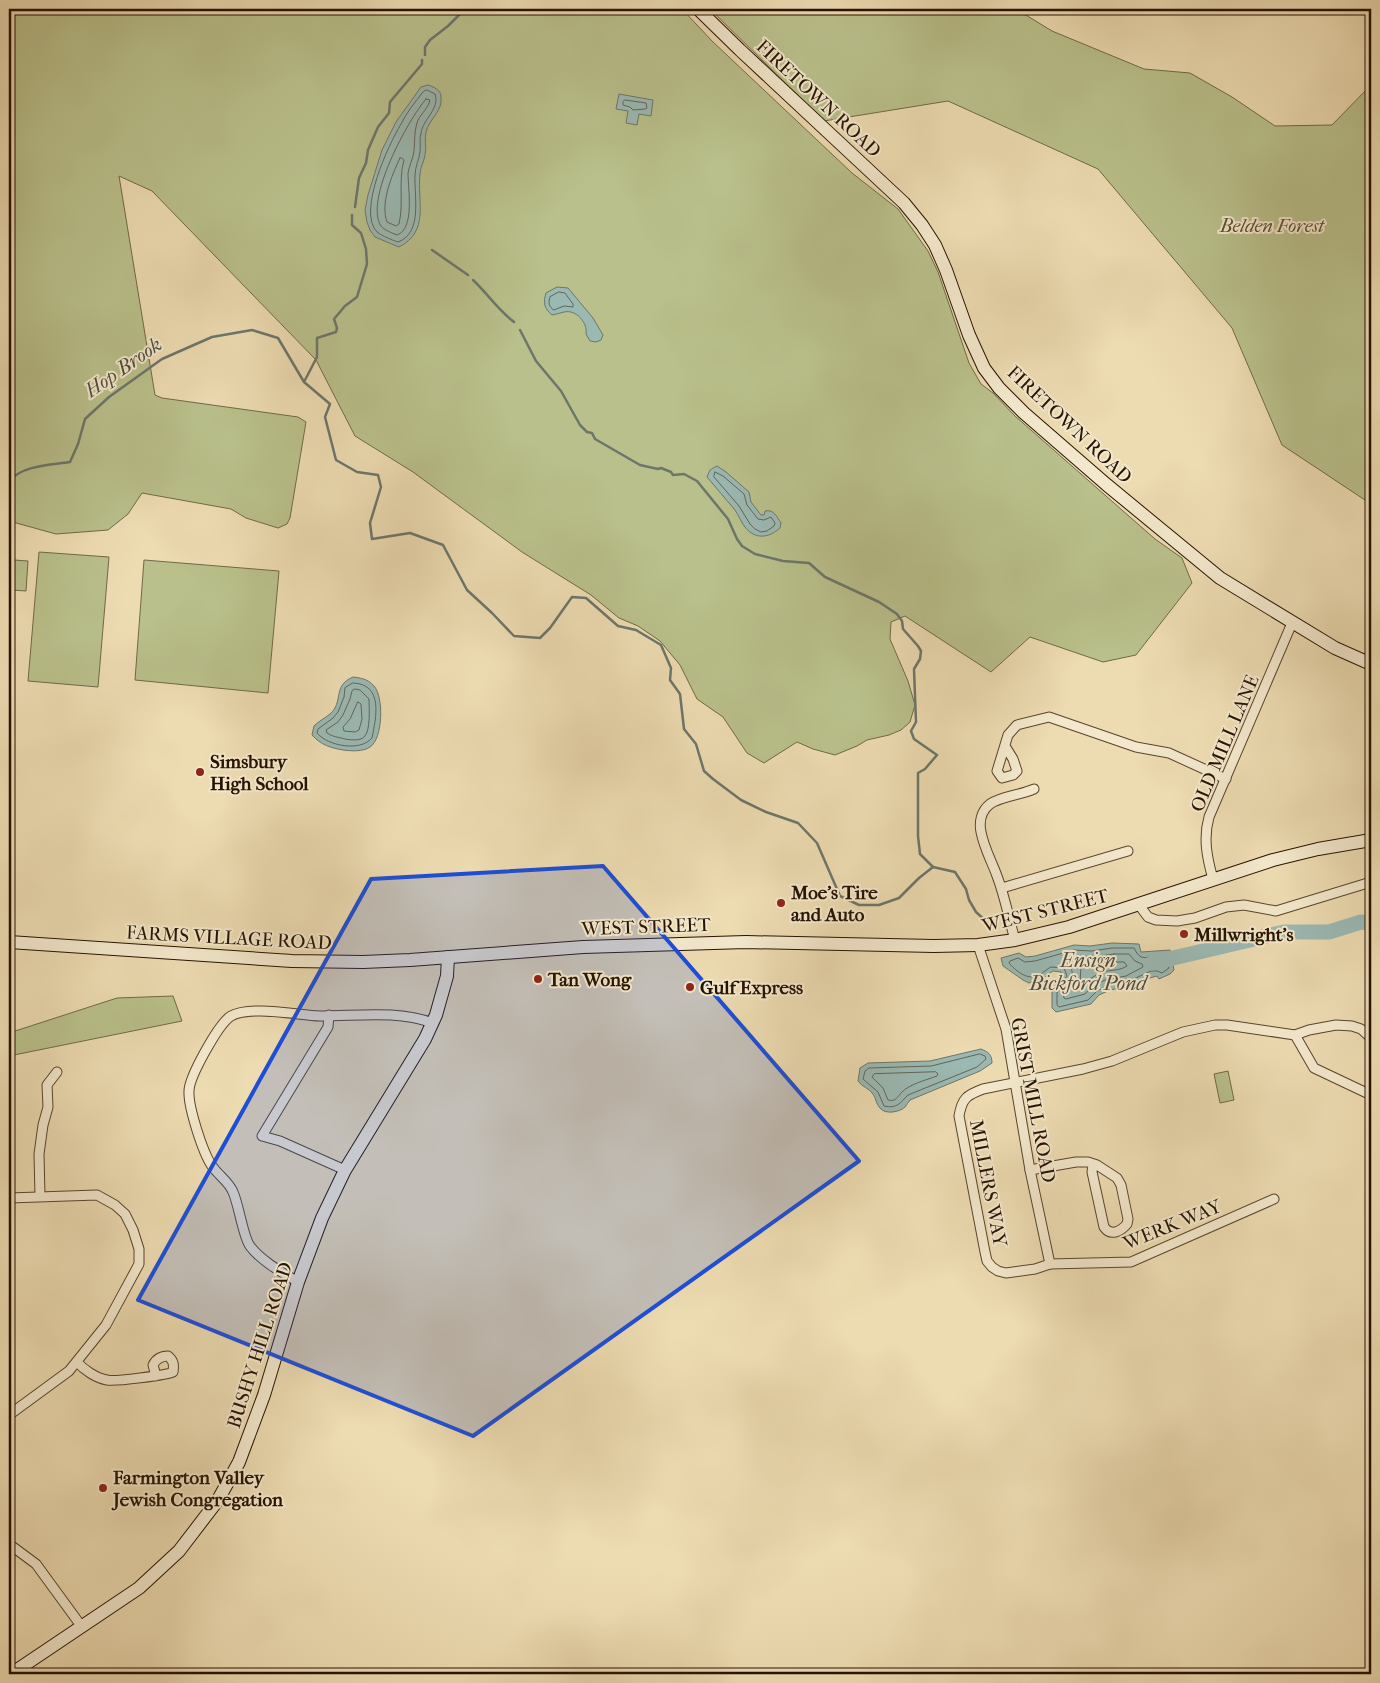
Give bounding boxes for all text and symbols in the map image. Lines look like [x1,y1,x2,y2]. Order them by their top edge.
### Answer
street label: FIRETOWN ROAD [751,35,885,162]
park label: Belden Forest [1219,215,1325,237]
water label: Hop Brook [80,333,166,403]
street label: FIRETOWN ROAD [1002,361,1136,488]
street label: OLD MILL LANE [1186,671,1264,815]
place label: Simsbury High School [210,751,309,795]
marker: Simsbury High School [194,766,206,778]
place label: Moe's Tire and Auto [790,882,878,926]
street label: WEST STREET [979,885,1111,938]
marker: Moe's Tire and Auto [775,897,787,909]
street label: WEST STREET [580,914,711,940]
street label: FARMS VILLAGE ROAD [126,922,332,954]
place label: Millwright's [1193,924,1293,946]
marker: Millwright's [1178,928,1190,940]
water label: Ensign Bickford Pond [1029,949,1149,995]
place label: Tan Wong [547,969,632,991]
marker: Tan Wong [532,973,544,985]
place label: Gulf Express [700,977,803,999]
marker: Gulf Express [684,981,696,993]
street label: GRIST MILL ROAD [1006,1016,1060,1185]
street label: MILLERS WAY [965,1118,1011,1250]
street label: WERK WAY [1119,1195,1226,1255]
street label: BUSHY HILL ROAD [223,1260,297,1431]
place label: Farmington Valley Jewish Congregation [111,1467,284,1511]
marker: Farmington Valley Jewish Congregation [97,1482,109,1494]

